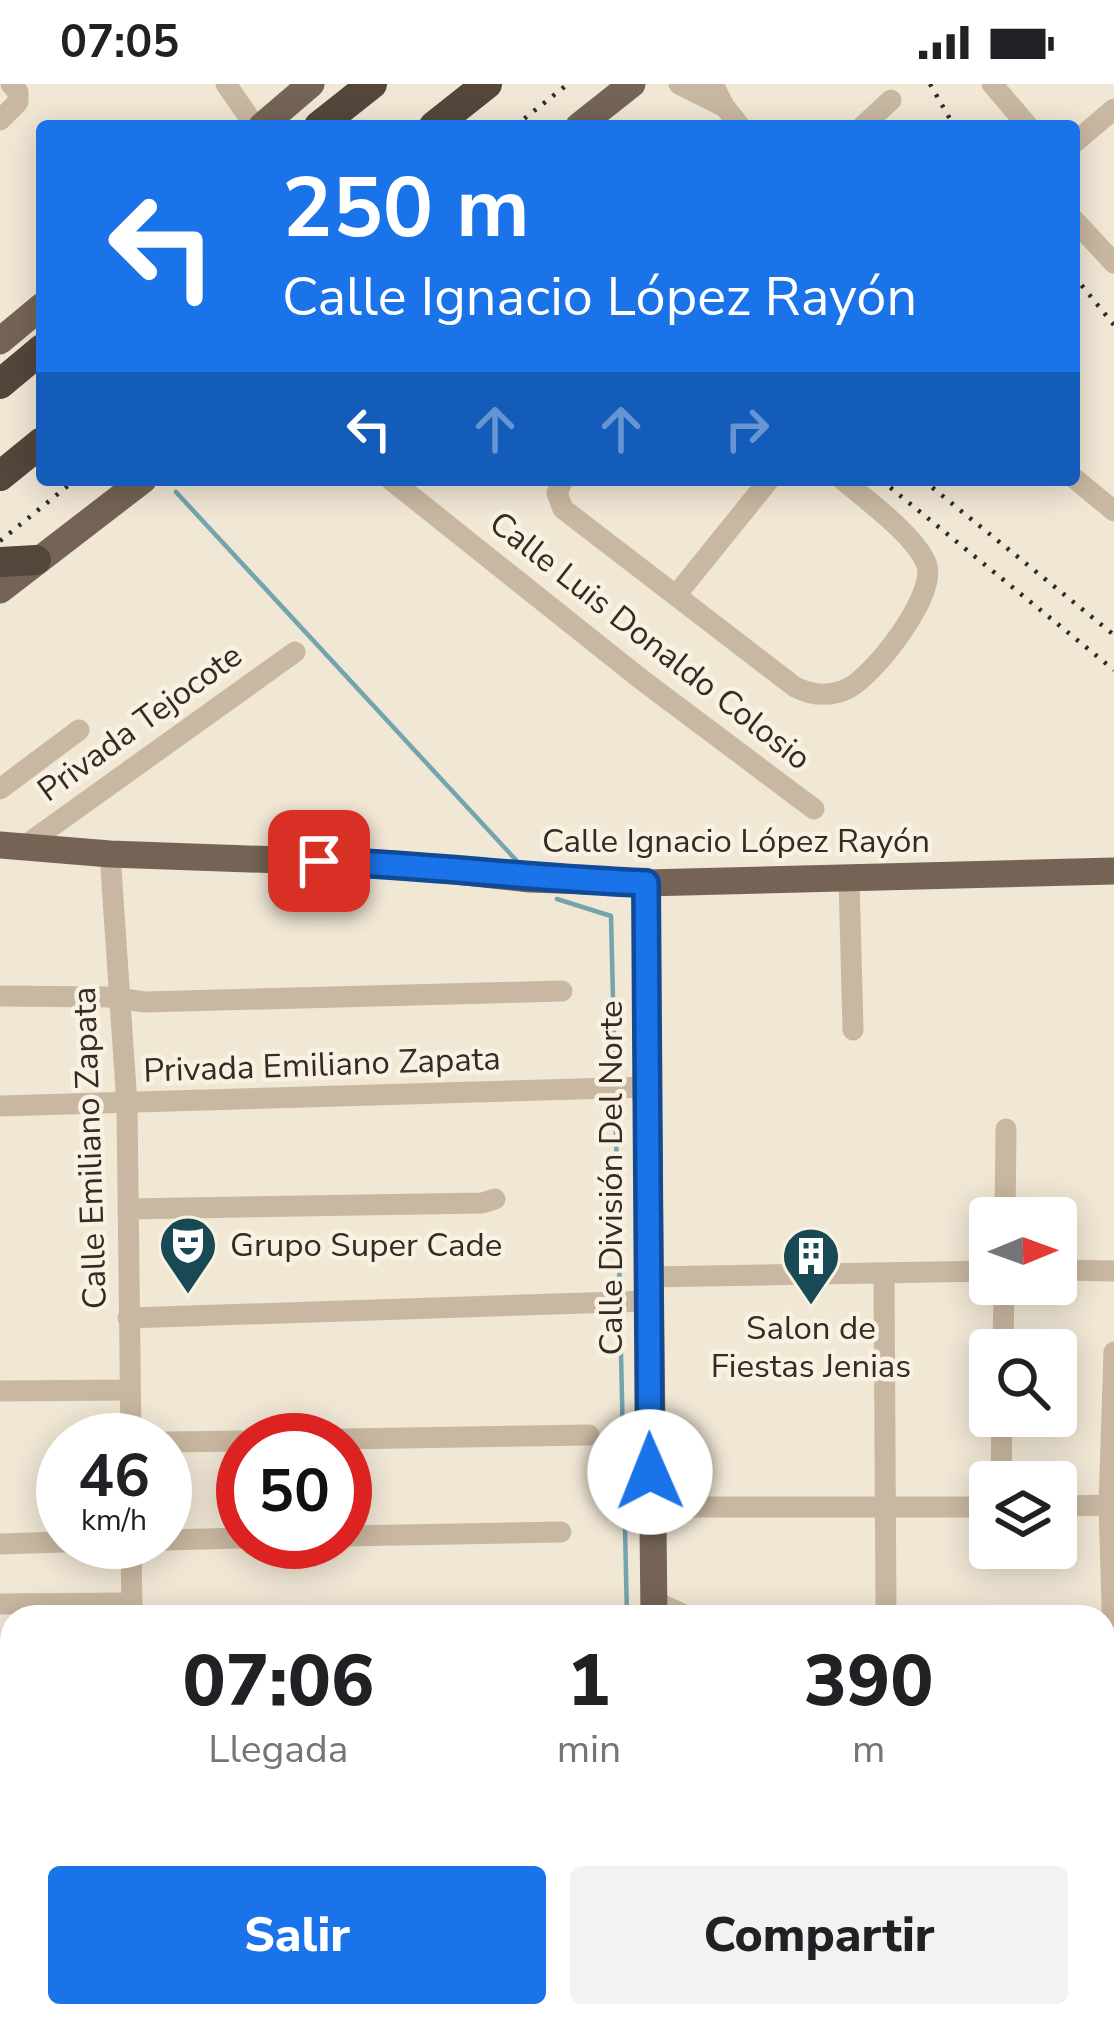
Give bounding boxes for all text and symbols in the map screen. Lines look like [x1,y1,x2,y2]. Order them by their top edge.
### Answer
text: 07:05 [60,12,179,73]
text: 250 m [282,151,530,266]
icon: left [84,168,240,324]
text: Calle Ignacio López Rayón [282,260,917,334]
icon: left [336,396,402,462]
icon: ahead [462,396,528,462]
icon: ahead [588,396,654,462]
icon: right [714,396,780,462]
street label: Calle Luis Donaldo Colosio [480,501,820,781]
street label: Privada Tejocote [29,634,251,812]
pin [268,810,370,912]
street label: Calle Ignacio López Rayón [542,819,930,864]
icon: arrive [286,828,352,894]
street label: Calle Emiliano Zapata [62,986,118,1310]
street label: Calle División Del Norte [589,1000,634,1356]
street label: Privada Emiliano Zapata [143,1036,501,1094]
north arrow [969,1197,1077,1305]
map controls [969,1197,1077,1569]
theatre icon: Grupo Super Cade [157,1214,219,1296]
place label: Grupo Super Cade [230,1223,502,1268]
building icon: Salon de Fiestas Jenias [780,1225,842,1307]
place label: Salon de Fiestas Jenias [711,1306,911,1389]
button: search [969,1329,1077,1437]
position arrow [587,1409,713,1535]
speed limit sign: 50 [216,1413,372,1569]
text: 46 [78,1435,150,1517]
button: layers [969,1461,1077,1569]
text: km/h [81,1500,147,1541]
text: 07:06 [183,1632,374,1730]
text: 1 [567,1632,611,1730]
text: 390 [804,1632,933,1730]
text: Llegada [208,1723,348,1776]
text: min [557,1723,621,1776]
text: m [852,1723,885,1776]
button: Salir [48,1866,546,2004]
button: Compartir [570,1866,1068,2004]

